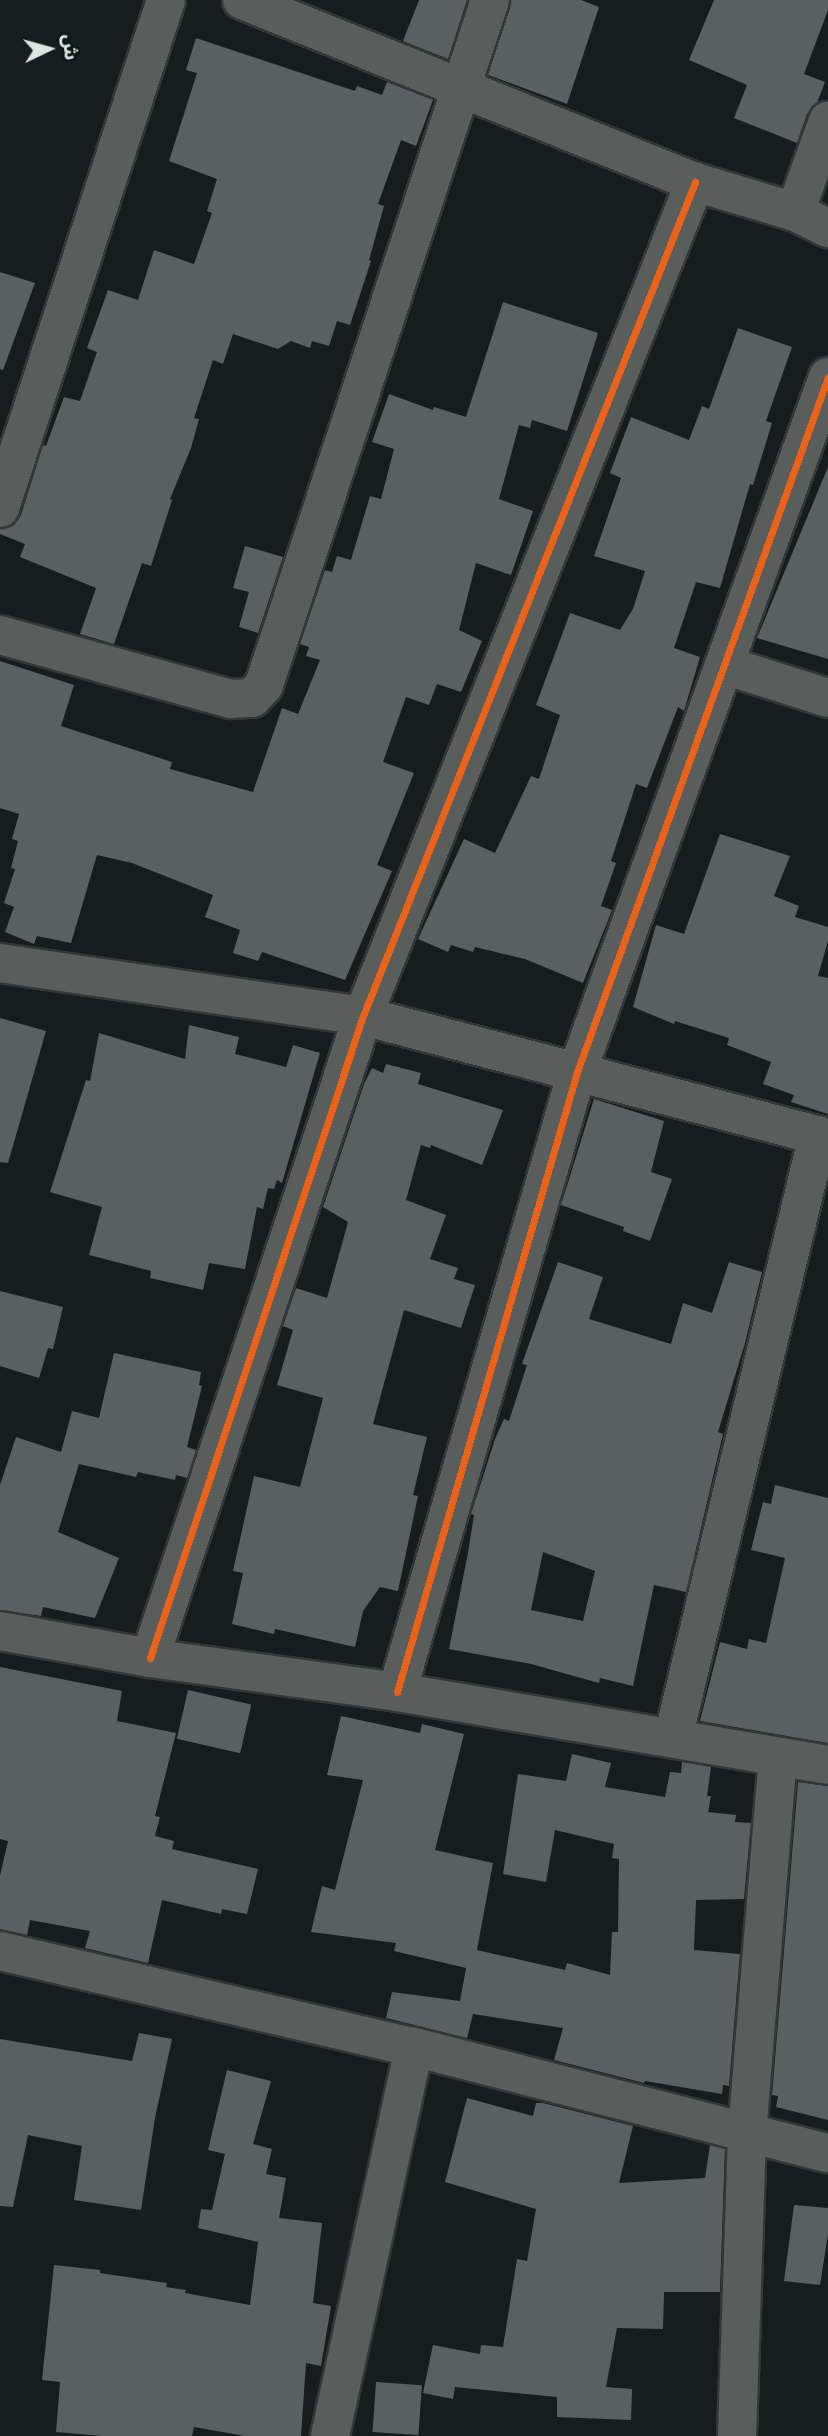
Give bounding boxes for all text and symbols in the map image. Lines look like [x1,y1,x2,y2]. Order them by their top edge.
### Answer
north arrow [14,14,84,84]
text: ش [56,33,85,61]

